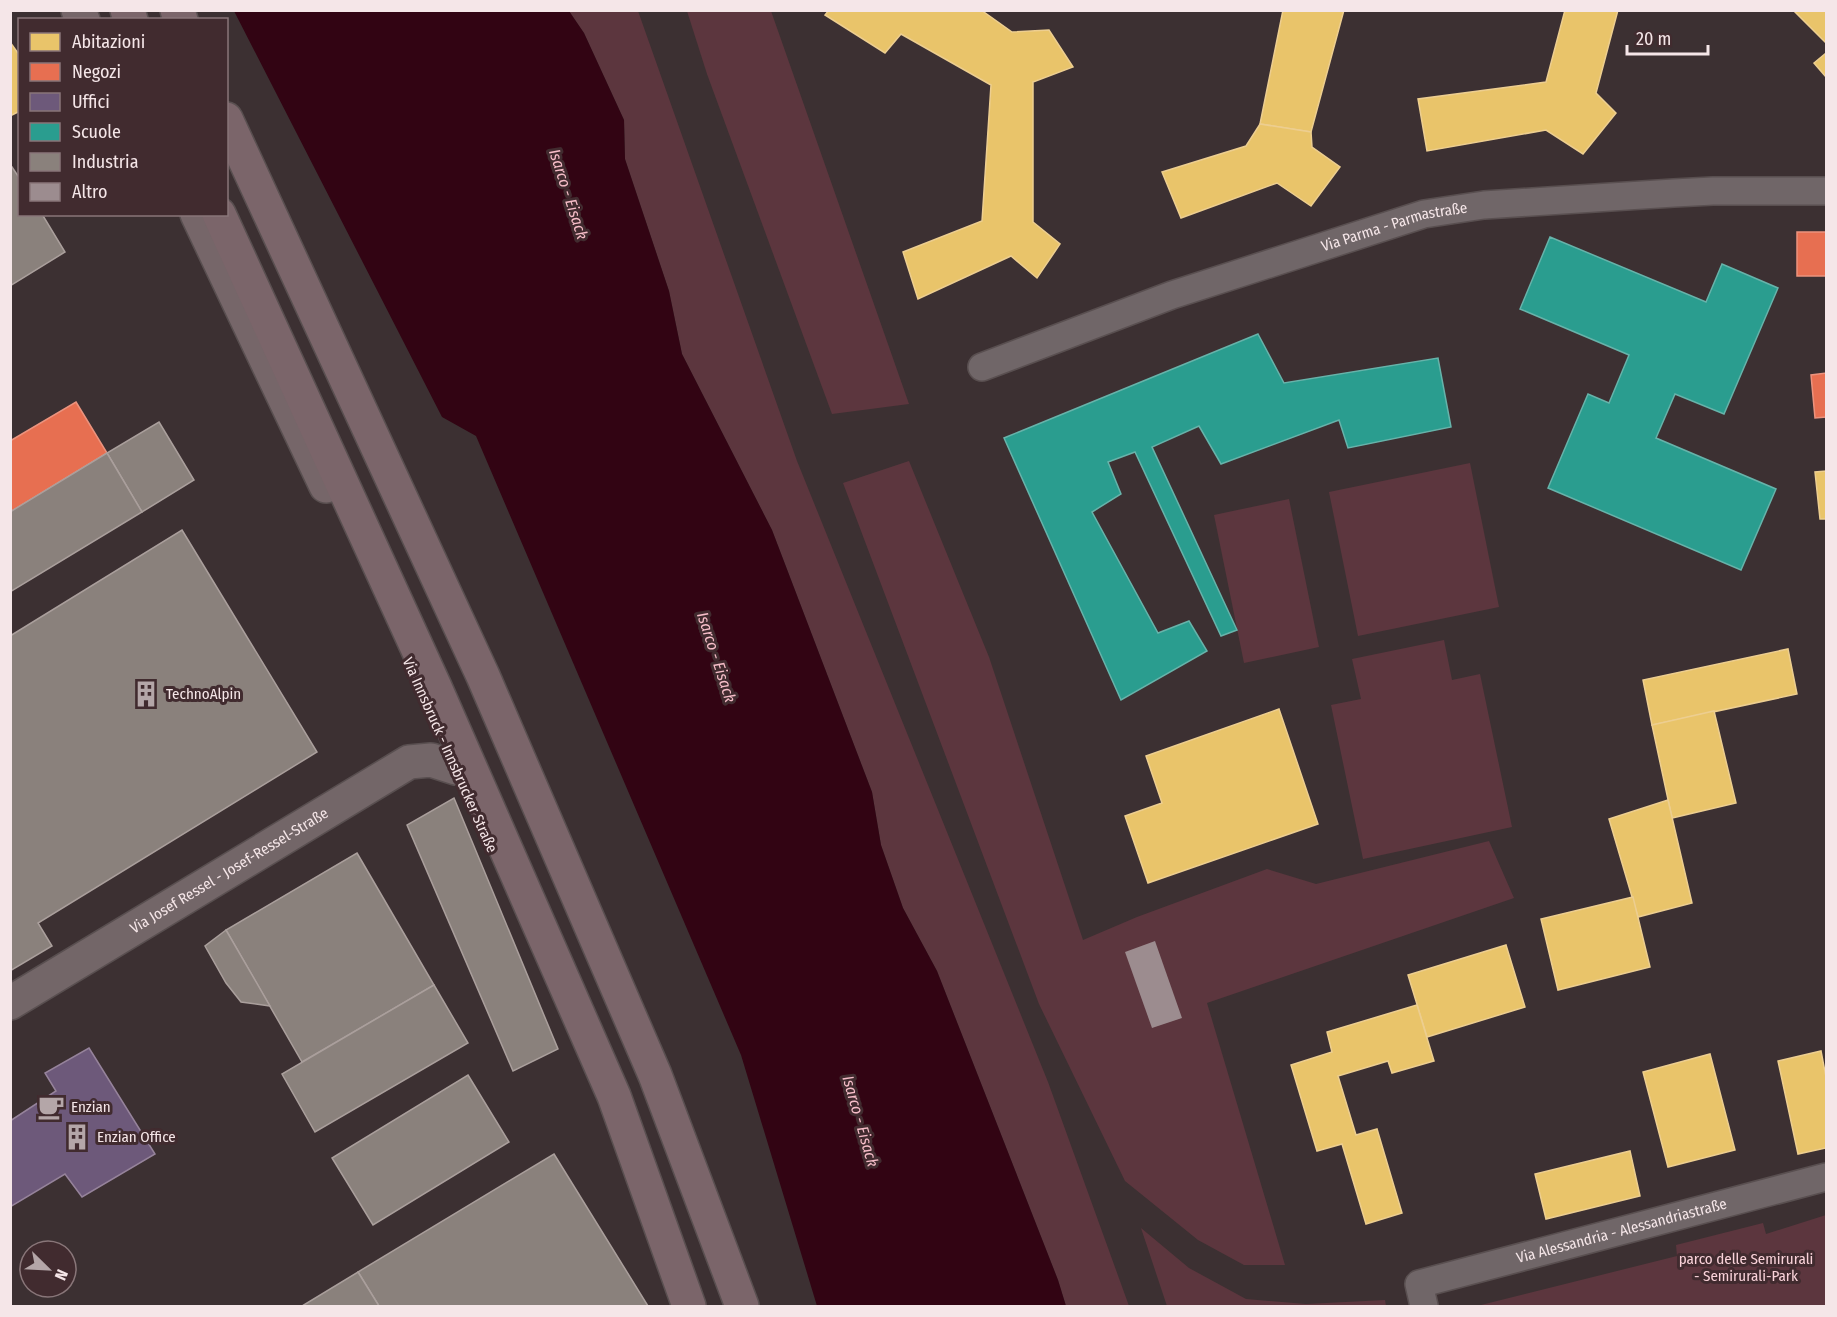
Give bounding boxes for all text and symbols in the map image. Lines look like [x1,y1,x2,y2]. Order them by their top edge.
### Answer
legend [18,18,228,216]
scale bar [1627,18,1708,56]
text: 20 m [1636,28,1671,50]
text: Abitazioni [72,31,145,53]
text: Negozi [72,61,121,83]
text: Uffici [72,91,110,113]
text: Scuole [72,121,121,143]
water label: Isarco - Eisack [545,147,592,242]
text: Industria [72,151,139,173]
text: Altro [72,181,107,203]
street label: Via Parma - Parmastraße [1319,199,1468,255]
water label: Isarco - Eisack [693,610,740,705]
street label: Via Innsbruck - Innsbrucker Straße [399,654,501,856]
building icon: TechnoAlpin [131,679,161,709]
place label: TechnoAlpin [166,685,241,703]
street label: Via Josef Ressel - Josef-Ressel-Straße [127,804,331,937]
water label: Isarco - Eisack [838,1073,883,1169]
cafe icon: Enzian [36,1092,66,1122]
place label: Enzian [71,1098,111,1116]
building icon: Enzian Office [62,1122,92,1152]
place label: Enzian Office [97,1128,176,1146]
street label: Via Alessandria - Alessandriastraße [1514,1194,1729,1267]
north arrow [18,1239,78,1299]
park label: parco delle Semirurali - Semirurali-Park [1679,1250,1813,1285]
text: N [51,1267,72,1283]

